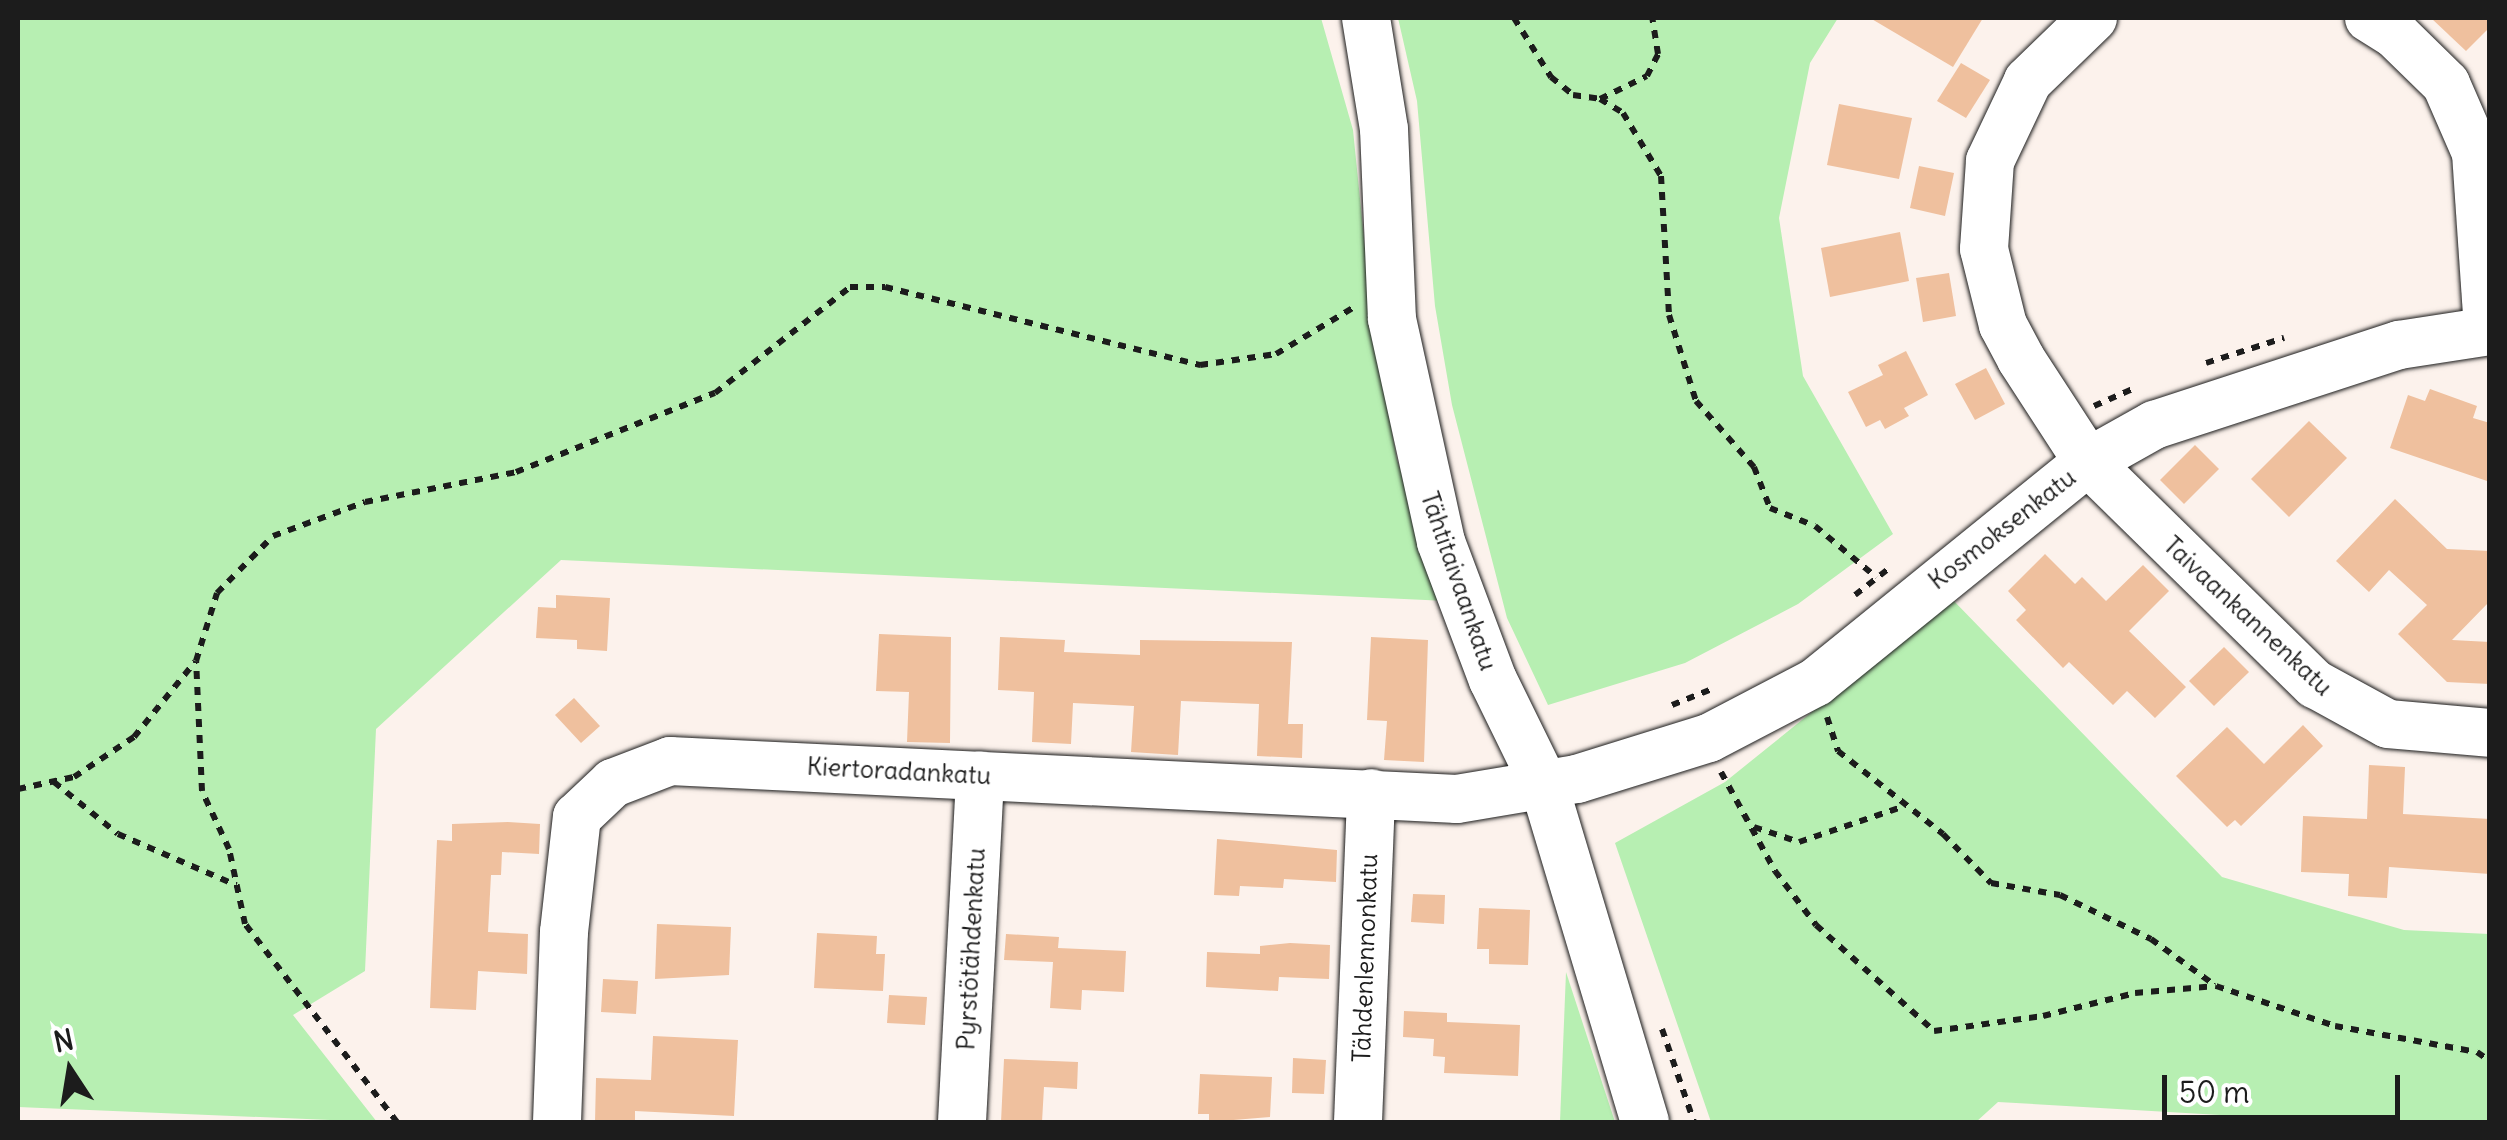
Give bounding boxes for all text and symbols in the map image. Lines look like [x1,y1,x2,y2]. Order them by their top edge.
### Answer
street label: Kosmoksenkatu [1922,462,2082,596]
street label: Tähtitaivaankatu [1414,488,1504,674]
street label: Taivaankannenkatu [2157,530,2339,702]
street label: Kiertoradankatu [806,751,992,791]
street label: Pyrstötähdenkatu [951,847,991,1051]
street label: Tähdenlennonkatu [1346,853,1384,1063]
north arrow [20,1020,120,1120]
text: N [51,1021,77,1060]
scale bar [2167,1055,2404,1117]
text: 50 m [2179,1073,2249,1111]

